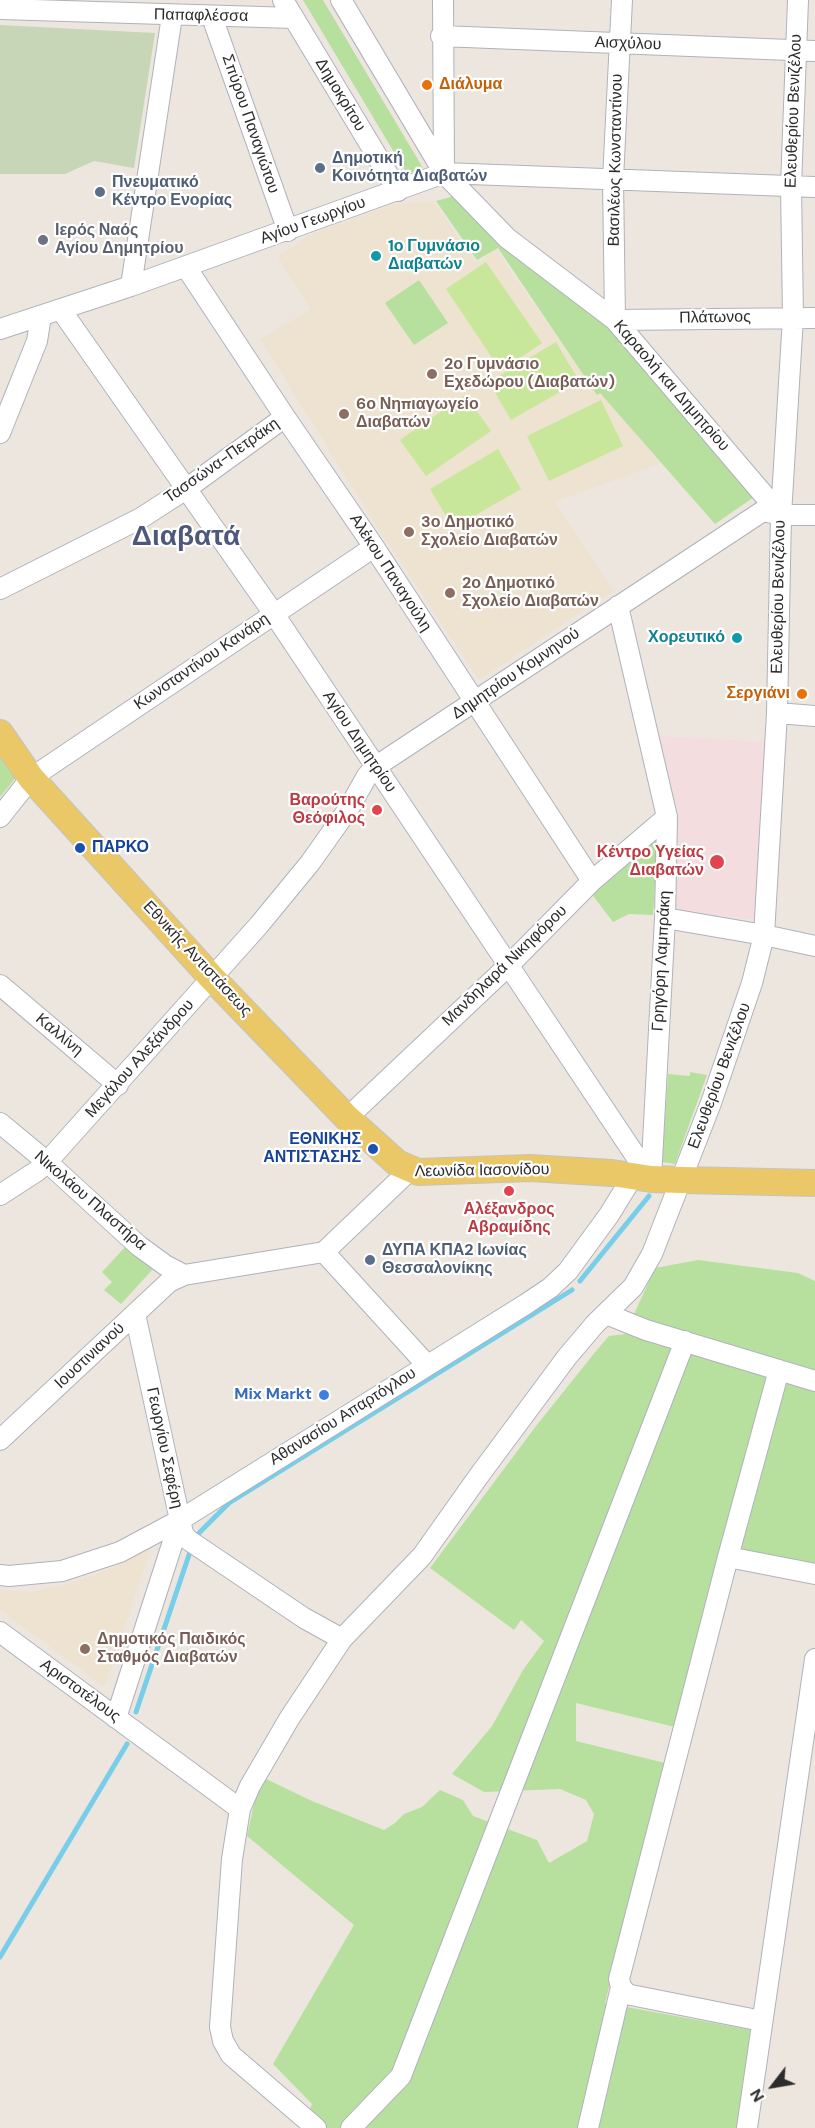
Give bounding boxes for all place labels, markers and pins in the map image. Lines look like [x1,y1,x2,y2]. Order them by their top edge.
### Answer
place label: Διάλυμα [439,75,502,95]
marker: Διάλυμα [420,78,434,92]
place label: Δημοτική Κοινότητα Διαβατών [332,149,487,187]
marker: Δημοτική Κοινότητα Διαβατών [313,161,327,175]
place label: Πνευματικό Κέντρο Ενορίας [112,173,232,211]
marker: Πνευματικό Κέντρο Ενορίας [93,185,107,199]
place label: Ιερός Ναός Αγίου Δημητρίου [55,221,184,259]
marker: Ιερός Ναός Αγίου Δημητρίου [36,233,50,247]
place label: 1ο Γυμνάσιο Διαβατών [388,237,480,275]
marker: 1ο Γυμνάσιο Διαβατών [369,249,383,263]
place label: 2ο Γυμνάσιο Εχεδώρου (Διαβατών) [444,355,615,393]
marker: 2ο Γυμνάσιο Εχεδώρου (Διαβατών) [425,367,439,381]
place label: 6ο Νηπιαγωγείο Διαβατών [356,395,479,433]
marker: 6ο Νηπιαγωγείο Διαβατών [337,407,351,421]
place label: 3ο Δημοτικό Σχολείο Διαβατών [421,513,558,551]
marker: 3ο Δημοτικό Σχολείο Διαβατών [402,525,416,539]
place label: 2ο Δημοτικό Σχολείο Διαβατών [462,574,599,612]
marker: 2ο Δημοτικό Σχολείο Διαβατών [443,586,457,600]
place label: Χορευτικό [648,628,725,648]
marker: Χορευτικό [730,631,744,645]
place label: Σεργιάνι [726,684,790,704]
marker: Σεργιάνι [795,687,809,701]
place label: Βαρούτης Θεόφιλος [289,791,365,829]
marker: Βαρούτης Θεόφιλος [370,803,384,817]
place label: ΠΑΡΚΟ [92,838,149,858]
marker: ΠΑΡΚΟ [73,841,87,855]
place label: Κέντρο Υγείας Διαβατών [597,843,704,881]
marker: Κέντρο Υγείας Διαβατών [708,853,726,871]
place label: ΕΘΝΙΚΗΣ ΑΝΤΙΣΤΑΣΗΣ [263,1130,361,1168]
marker: ΕΘΝΙΚΗΣ ΑΝΤΙΣΤΑΣΗΣ [366,1142,380,1156]
marker: Αλέξανδρος Αβραμίδης [502,1184,516,1198]
place label: Αλέξανδρος Αβραμίδης [463,1200,555,1238]
place label: ΔΥΠΑ ΚΠΑ2 Ιωνίας Θεσσαλονίκης [382,1241,527,1279]
marker: ΔΥΠΑ ΚΠΑ2 Ιωνίας Θεσσαλονίκης [363,1253,377,1267]
place label: Mix Markt [234,1385,312,1405]
marker: Mix Markt [317,1388,331,1402]
place label: Δημοτικός Παιδικός Σταθμός Διαβατών [97,1630,246,1668]
marker: Δημοτικός Παιδικός Σταθμός Διαβατών [78,1642,92,1656]

